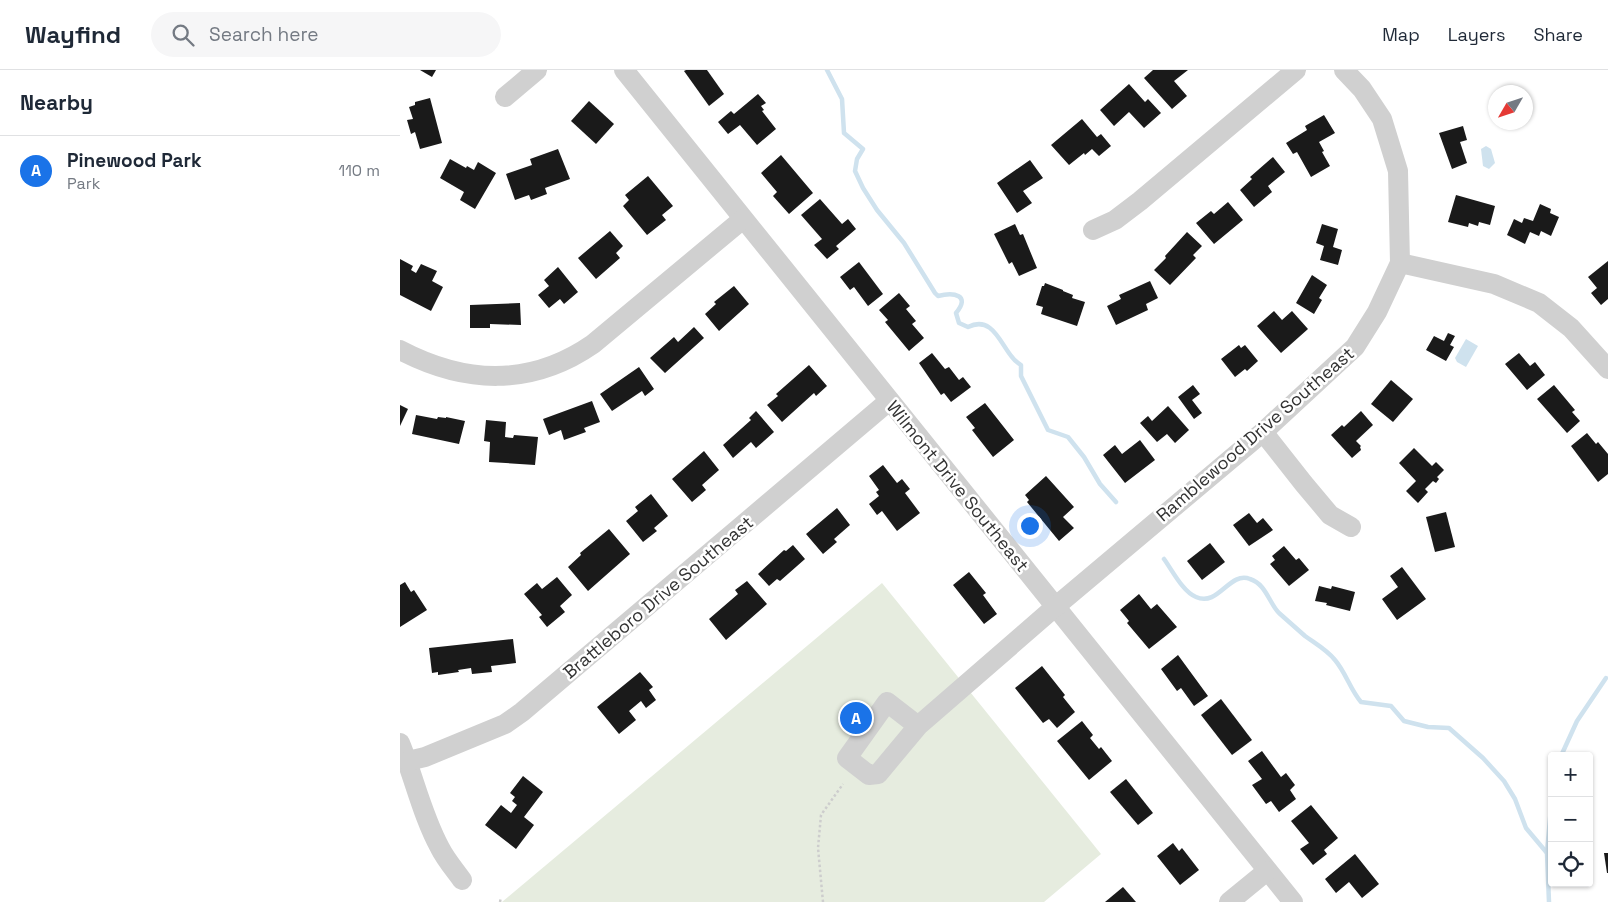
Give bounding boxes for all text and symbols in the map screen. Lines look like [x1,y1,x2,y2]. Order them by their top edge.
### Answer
search box [151,12,501,57]
text: Wayfind [25,19,121,50]
icon: search [169,21,197,49]
text: Search here [209,22,319,47]
text: Map [1382,23,1420,46]
text: Layers [1448,23,1505,46]
text: Share [1533,23,1583,46]
north arrow [1488,85,1533,130]
text: Nearby [20,89,93,116]
text: Pinewood Park [67,148,202,173]
text: A [31,160,41,181]
text: 110 m [338,160,380,181]
text: Park [67,173,100,194]
street label: Ramblewood Drive Southeast [1151,342,1359,526]
street label: Wilmont Drive Southeast [882,396,1034,576]
street label: Brattleboro Drive Southeast [558,511,758,683]
your location [1017,513,1043,539]
pin: A [840,699,872,737]
map controls [1548,752,1593,887]
button: + [1548,752,1593,797]
button: − [1548,797,1593,842]
button: locate [1548,842,1593,887]

